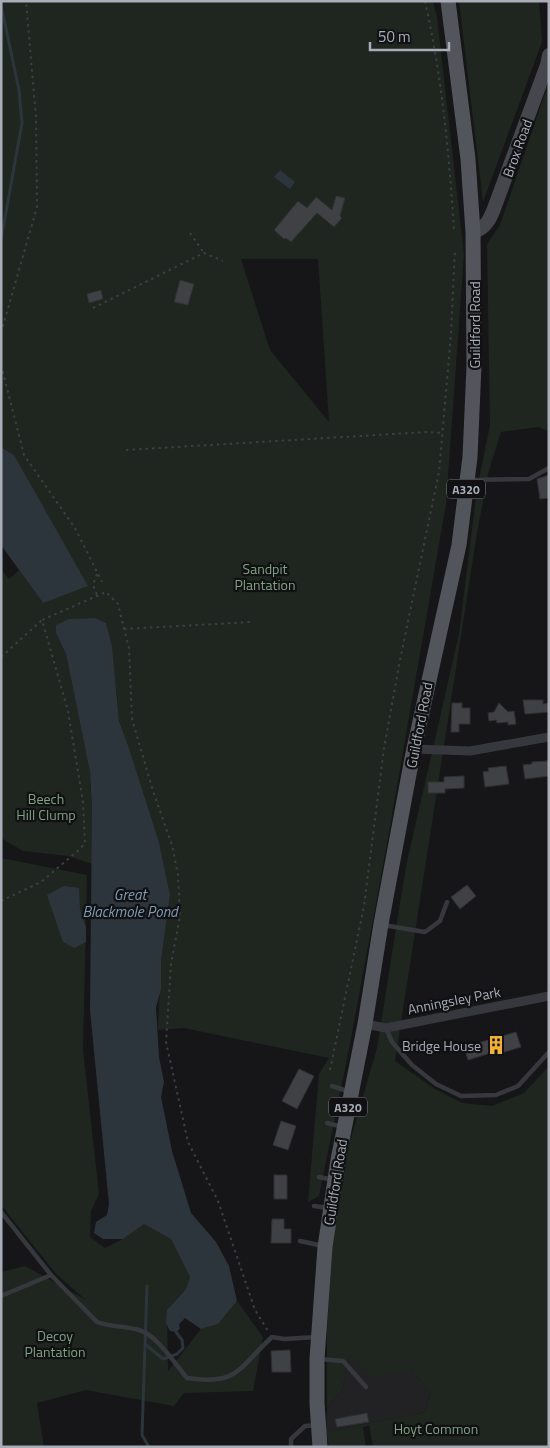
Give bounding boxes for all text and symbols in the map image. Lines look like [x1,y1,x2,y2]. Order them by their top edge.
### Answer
scale bar [370,20,449,52]
text: 50 m [378,25,411,48]
street label: Brox Road [497,116,537,180]
street label: Guildford Road [464,281,485,369]
road number: A320 [447,479,485,498]
park label: Sandpit Plantation [235,558,295,595]
street label: Guildford Road [400,680,438,770]
park label: Beech Hill Clump [16,788,76,825]
water label: Great Blackmole Pond [82,883,179,923]
street label: Anningsley Park [406,981,503,1019]
building icon: Bridge House [485,1034,507,1056]
place label: Bridge House [402,1035,481,1056]
road number: A320 [329,1098,367,1116]
street label: Guildford Road [318,1137,352,1227]
park label: Decoy Plantation [25,1325,85,1362]
park label: Hoyt Common [394,1418,478,1439]

